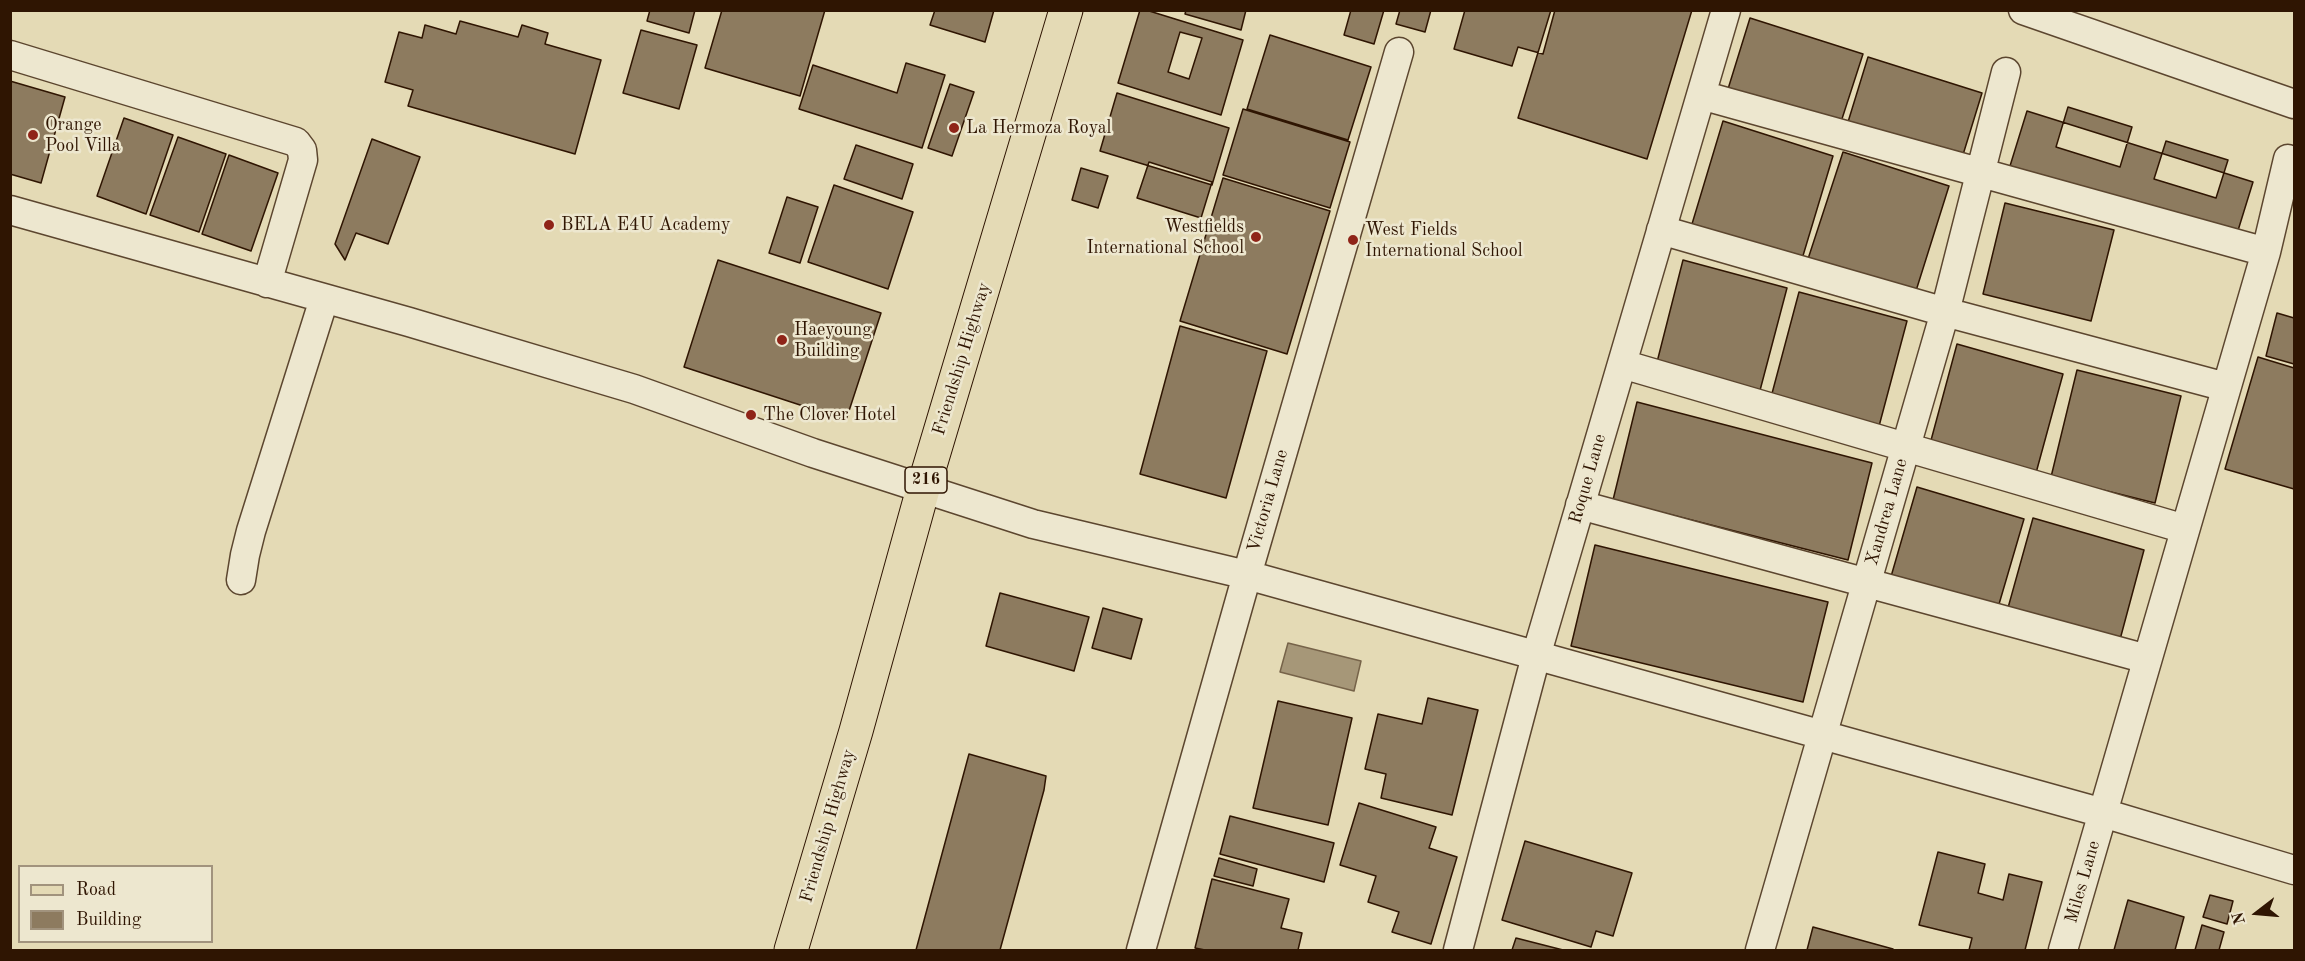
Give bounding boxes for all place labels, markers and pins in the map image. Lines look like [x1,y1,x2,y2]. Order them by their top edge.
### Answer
place label: Orange Pool Villa [45,114,121,156]
place label: La Hermoza Royal [966,117,1111,139]
marker: La Hermoza Royal [947,121,961,135]
marker: Orange Pool Villa [26,128,40,142]
place label: BELA E4U Academy [561,214,731,236]
place label: Westfields International School [1087,216,1244,258]
marker: BELA E4U Academy [542,218,556,232]
place label: West Fields International School [1365,219,1522,262]
marker: Westfields International School [1249,230,1263,244]
marker: West Fields International School [1346,233,1360,247]
place label: Haeyoung Building [794,319,872,362]
marker: Haeyoung Building [775,333,789,347]
place label: The Clover Hotel [763,404,896,426]
marker: The Clover Hotel [744,408,758,422]

